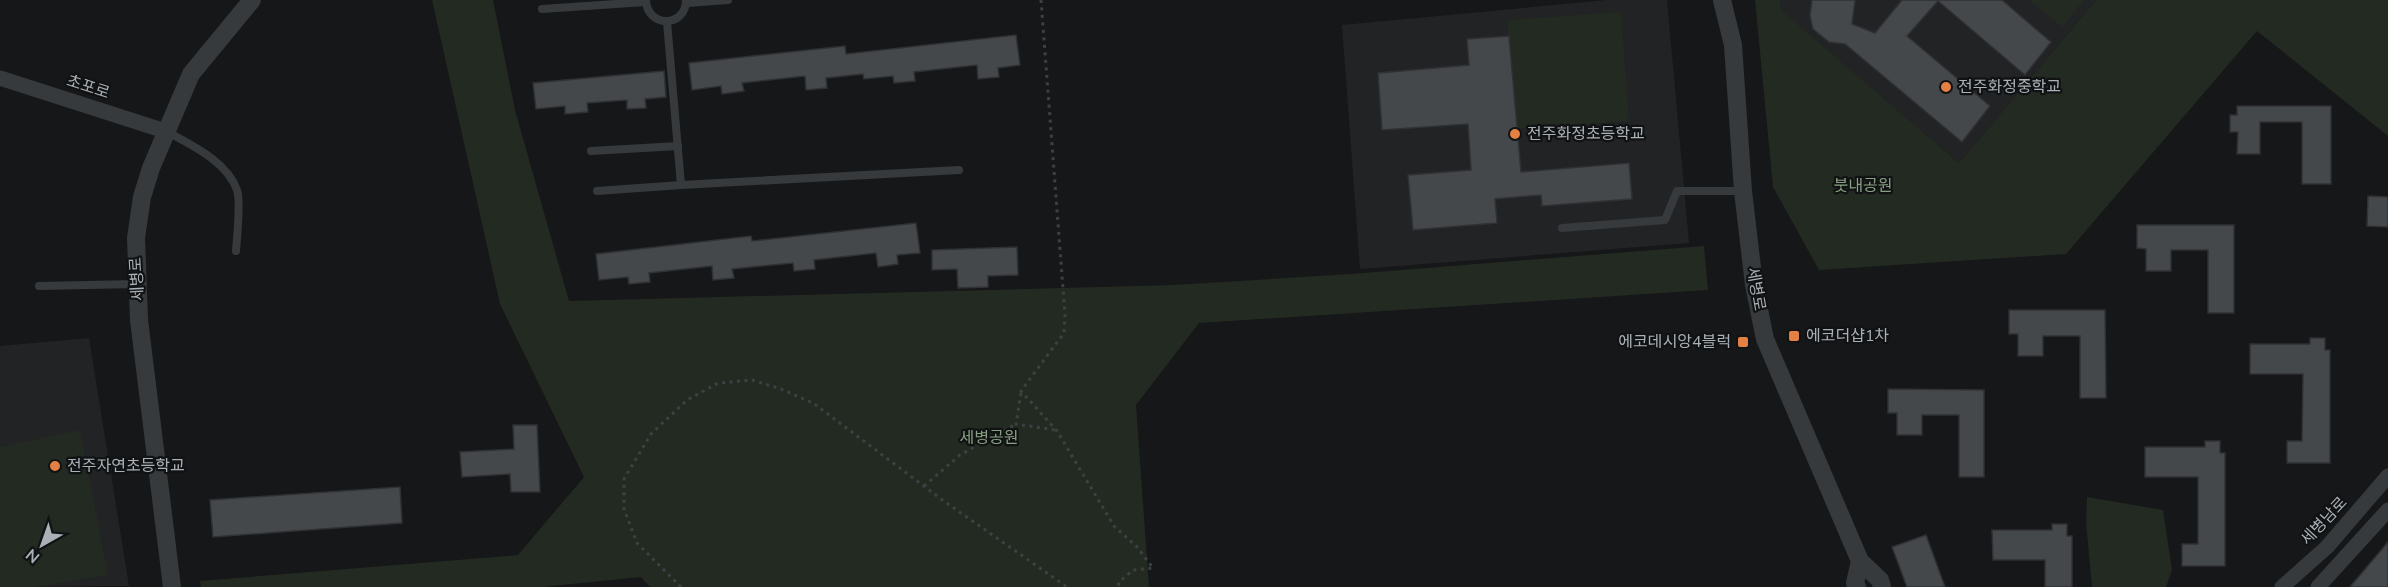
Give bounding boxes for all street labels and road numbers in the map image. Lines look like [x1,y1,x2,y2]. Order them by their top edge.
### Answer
street label: 초포로 [64,70,113,104]
street label: 세병로 [125,256,149,302]
street label: 세병로 [1741,265,1771,313]
street label: 세병남로 [2296,492,2352,550]

